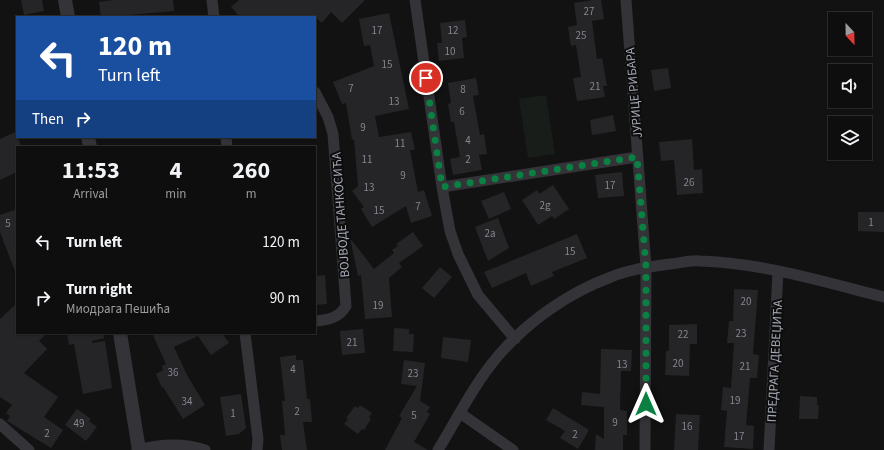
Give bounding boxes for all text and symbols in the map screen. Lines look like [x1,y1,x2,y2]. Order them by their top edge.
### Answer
house number: 27 [584,4,594,19]
north arrow [828,12,872,56]
map controls [828,12,872,160]
house number: 17 [372,23,382,38]
house number: 12 [448,23,458,38]
text: 120 m [98,26,172,66]
house number: 25 [576,28,586,43]
icon: left [32,32,84,84]
house number: 10 [445,44,455,59]
street label: ЈУРИЦЕ РИБАРА [621,46,647,139]
house number: 15 [382,57,392,72]
pin [409,61,443,95]
text: Turn left [98,63,160,88]
button: sound [828,64,872,108]
icon: arrive [415,67,437,89]
house number: 21 [590,79,600,94]
house number: 7 [348,81,354,96]
house number: 8 [460,82,466,97]
house number: 13 [389,94,399,109]
house number: 6 [459,104,465,119]
icon: right [72,108,94,130]
text: Then [32,109,64,130]
button: layers [828,116,872,160]
house number: 9 [360,120,366,135]
house number: 4 [465,133,471,148]
house number: 11 [395,136,405,151]
street label: ВОЈВОДЕ ТАНКОСИЋА [328,151,354,278]
house number: 11 [362,152,372,167]
house number: 2 [465,152,471,167]
text: 11:53 [62,153,120,188]
text: 4 [170,153,182,188]
text: 260 [232,153,270,188]
house number: 9 [400,168,406,183]
house number: 26 [684,175,695,190]
house number: 17 [605,178,615,193]
house number: 13 [364,180,374,195]
text: Arrival [73,185,108,203]
text: min [165,185,186,203]
text: m [246,185,257,203]
house number: 2g [539,198,551,213]
house number: 7 [415,199,421,214]
house number: 15 [374,203,384,218]
house number: 1 [868,215,874,230]
house number: 5 [5,216,11,231]
house number: 2a [484,226,496,241]
icon: left [32,231,54,253]
text: Turn left [66,232,122,253]
text: 120 m [262,232,300,253]
house number: 15 [565,244,575,259]
text: Turn right [66,279,132,300]
icon: right [32,287,54,309]
text: 90 m [270,288,300,309]
house number: 20 [741,294,751,309]
house number: 19 [373,298,383,313]
street label: ПРЕДРАГА ДЕВЕЏИЋА [763,298,787,423]
text: Миодрага Пешића [66,300,170,318]
house number: 23 [736,326,746,341]
house number: 22 [678,327,688,342]
house number: 21 [347,335,357,350]
house number: 20 [673,356,683,371]
house number: 13 [617,357,627,372]
house number: 21 [740,359,750,374]
house number: 4 [290,362,296,377]
house number: 36 [168,365,179,380]
house number: 23 [408,366,418,381]
position arrow [625,383,667,425]
house number: 19 [730,393,740,408]
house number: 34 [182,394,193,409]
house number: 2 [294,404,300,419]
house number: 1 [230,406,236,421]
house number: 5 [411,408,417,423]
house number: 9 [612,415,618,430]
house number: 49 [74,416,84,431]
house number: 16 [682,419,693,434]
house number: 2 [44,426,50,441]
house number: 2 [572,427,578,442]
house number: 17 [734,429,744,444]

